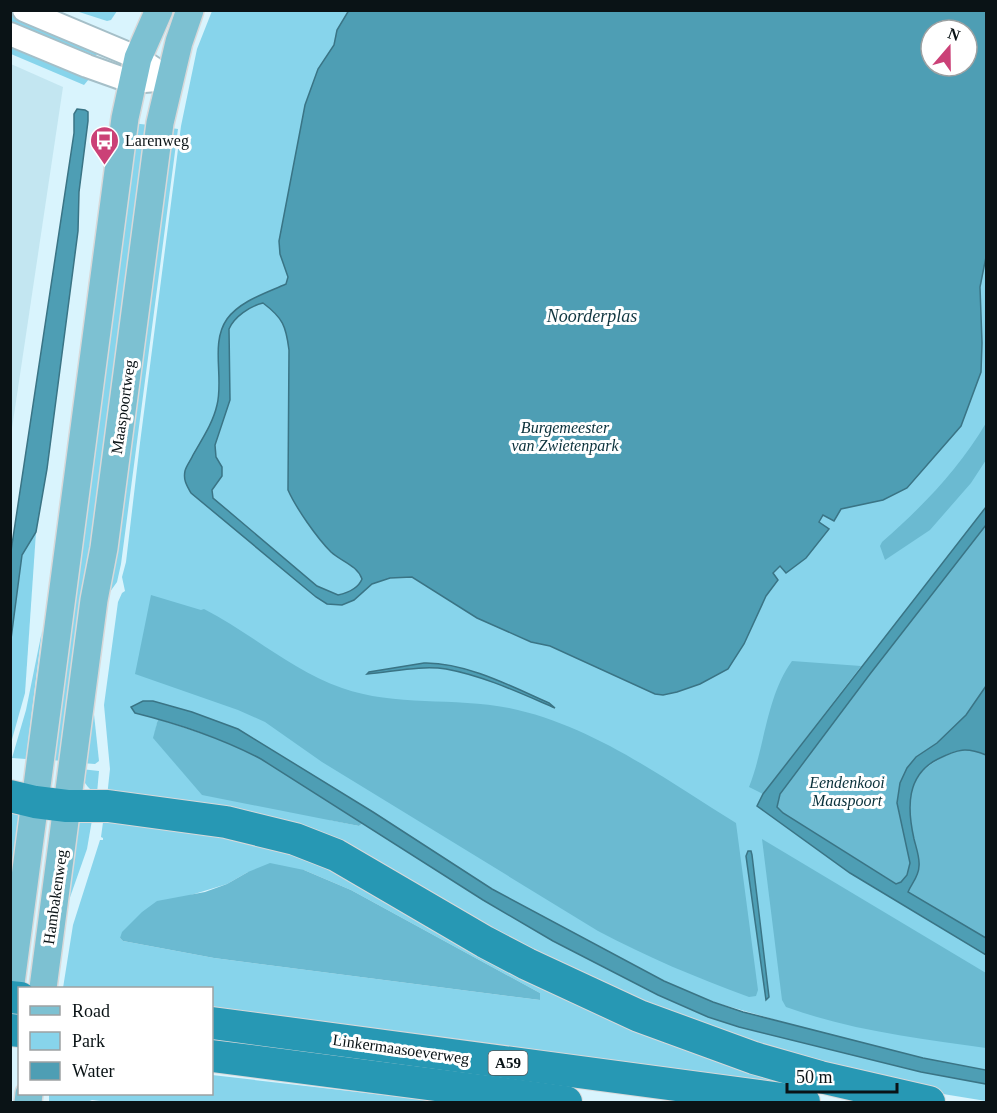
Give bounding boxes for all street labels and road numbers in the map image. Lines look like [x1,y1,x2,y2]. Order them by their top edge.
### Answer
street label: Maaspoortweg [108,359,139,455]
street label: Hambakenweg [40,848,71,946]
street label: Linkermaasoeverweg [331,1031,470,1068]
road number: A59 [488,1051,528,1075]

